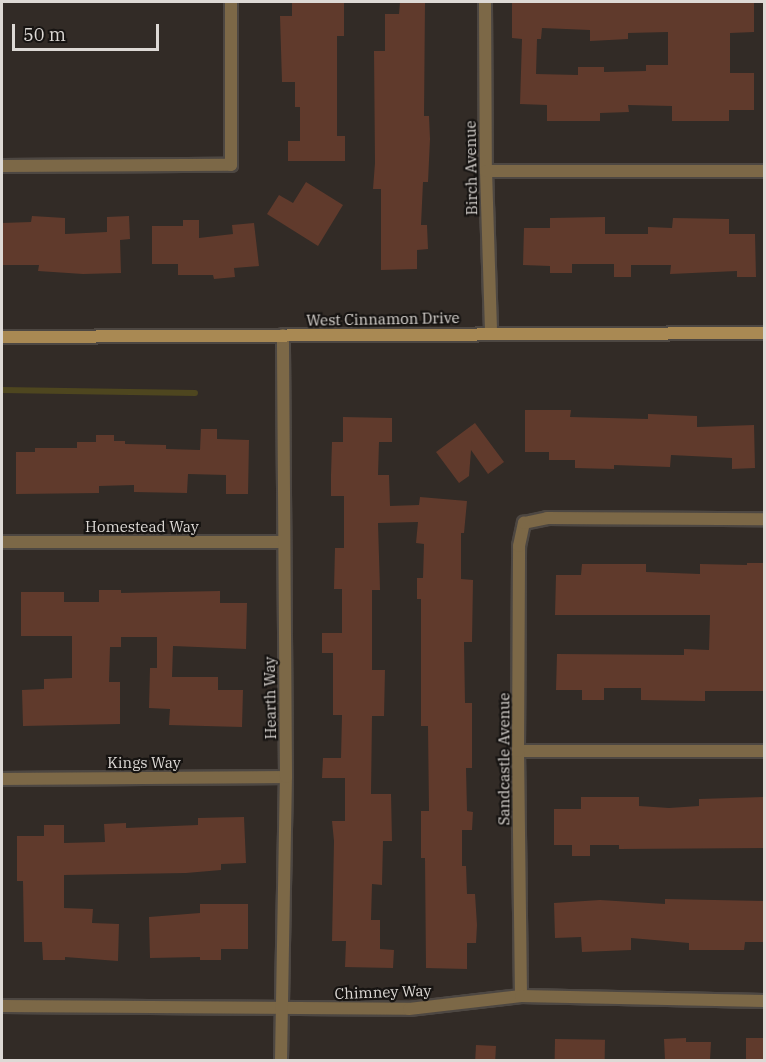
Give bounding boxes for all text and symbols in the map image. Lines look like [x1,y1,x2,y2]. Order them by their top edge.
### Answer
scale bar [15,12,162,50]
text: 50 m [23,23,66,46]
street label: Birch Avenue [461,120,481,216]
street label: West Cinnamon Drive [306,309,460,329]
street label: Homestead Way [85,518,199,536]
street label: Hearth Way [260,656,280,740]
street label: Sandcastle Avenue [495,693,513,825]
street label: Kings Way [107,754,181,772]
street label: Chimney Way [334,981,432,1003]

